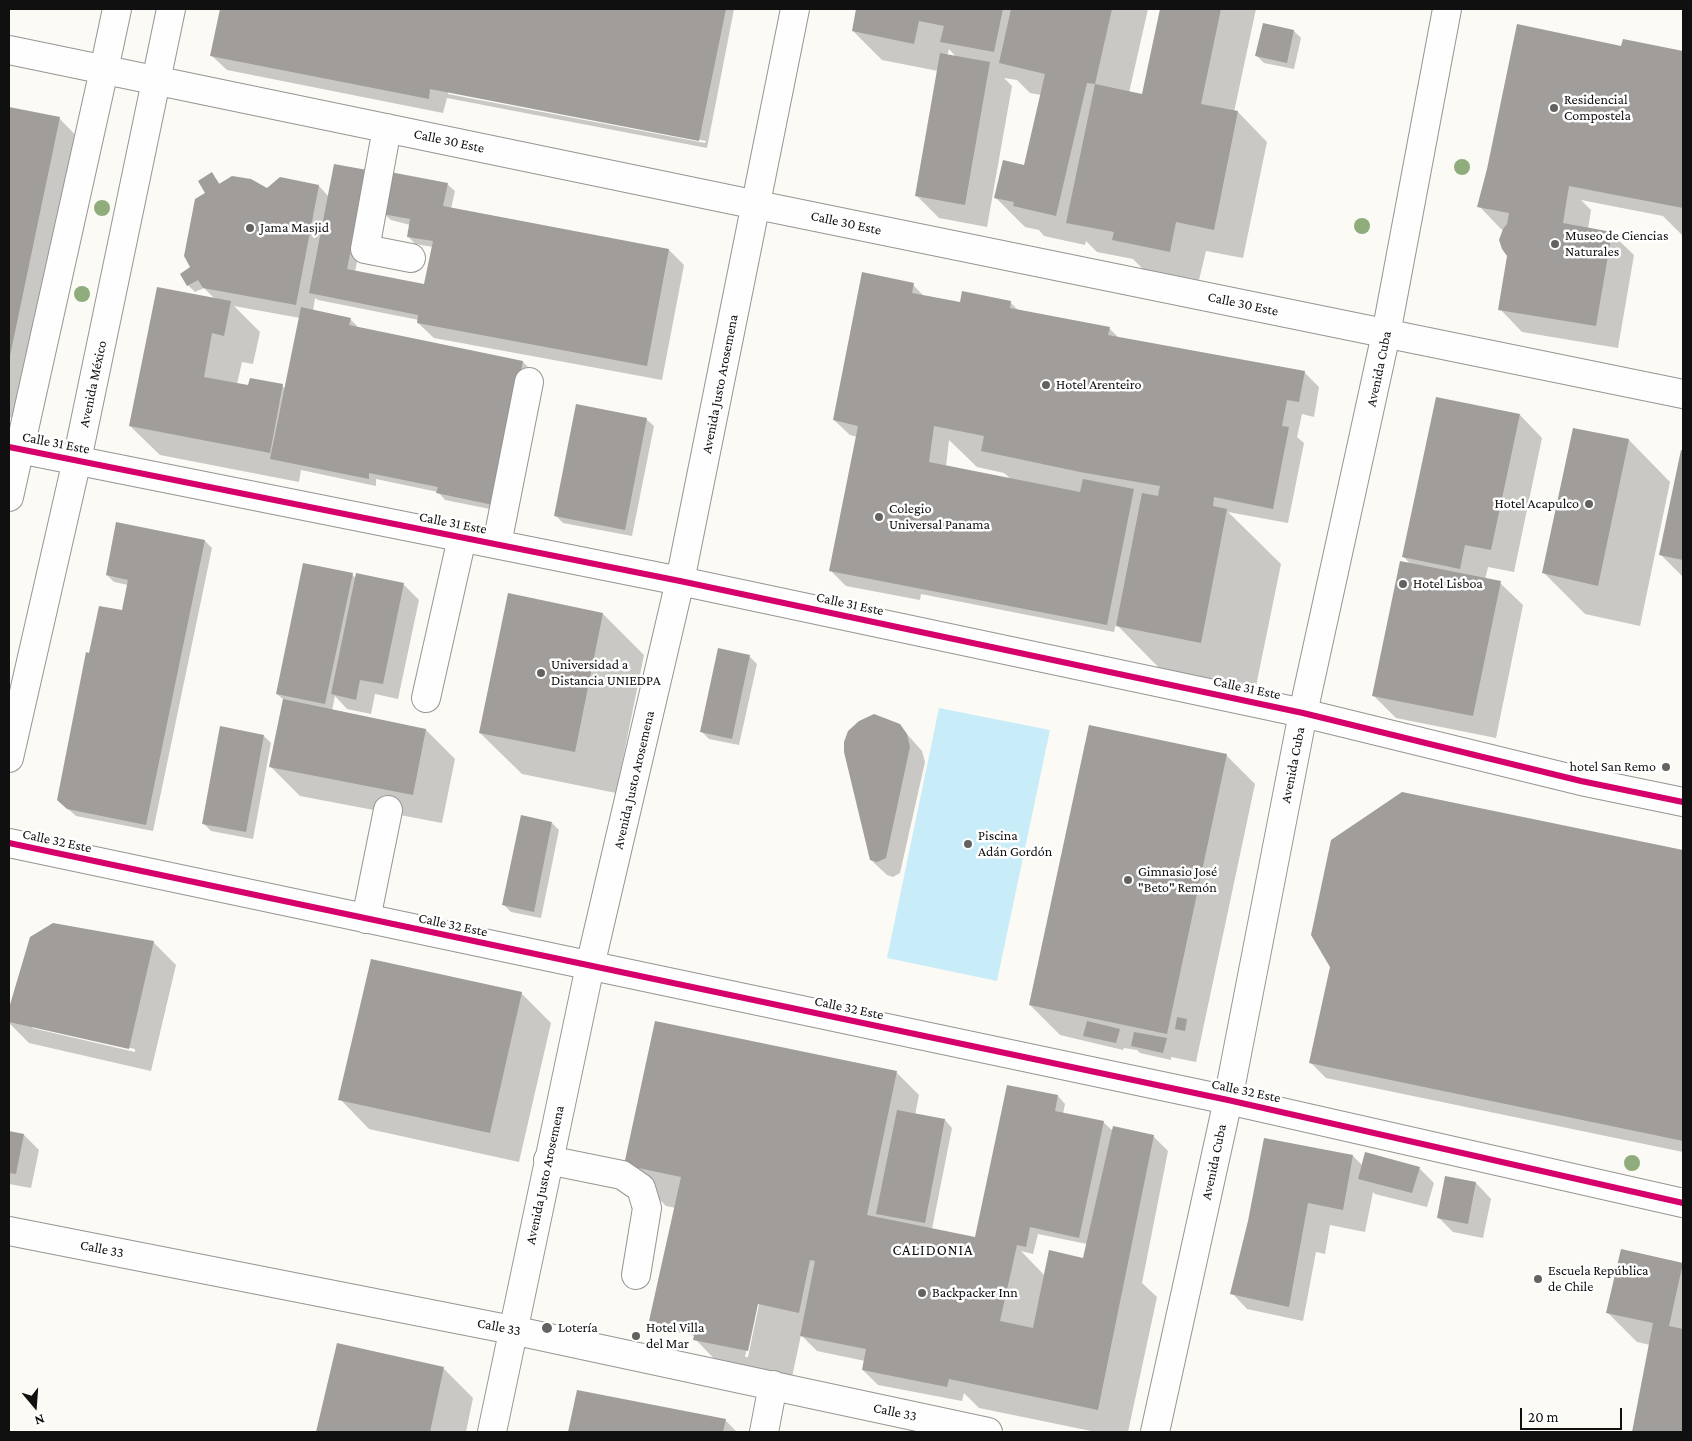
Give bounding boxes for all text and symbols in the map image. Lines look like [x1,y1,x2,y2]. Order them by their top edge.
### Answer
place label: Residencial Compostela [1564,92,1631,124]
marker: Residencial Compostela [1548,102,1560,114]
street label: Calle 30 Este [412,125,486,157]
street label: Calle 30 Este [809,207,883,239]
place label: Jama Masjid [260,220,329,236]
marker: Jama Masjid [244,222,256,234]
place label: Museo de Ciencias Naturales [1565,228,1668,260]
marker: Museo de Ciencias Naturales [1549,238,1561,250]
street label: Calle 30 Este [1206,288,1280,320]
street label: Avenida Justo Arosemena [698,313,742,455]
street label: Avenida Cuba [1363,330,1395,408]
street label: Avenida México [76,339,110,429]
place label: Hotel Arenteiro [1056,377,1141,393]
marker: Hotel Arenteiro [1040,379,1052,391]
street label: Calle 31 Este [21,428,91,458]
place label: Hotel Acapulco [1494,496,1579,512]
marker: Hotel Acapulco [1583,498,1595,510]
place label: Colegio Universal Panama [889,501,990,534]
street label: Calle 31 Este [418,508,488,538]
marker: Colegio Universal Panama [873,511,885,523]
place label: Hotel Lisboa [1413,576,1483,592]
marker: Hotel Lisboa [1397,578,1409,590]
street label: Calle 31 Este [815,589,885,619]
place label: Universidad a Distancia UNIEDPA [551,657,661,690]
marker: Universidad a Distancia UNIEDPA [535,667,547,679]
street label: Calle 31 Este [1212,673,1282,703]
street label: Avenida Justo Arosemena [610,709,658,851]
street label: Avenida Cuba [1277,726,1309,804]
place label: hotel San Remo [1569,759,1656,775]
marker: hotel San Remo [1660,761,1672,773]
street label: Calle 32 Este [21,825,93,857]
place label: Piscina Adán Gordón [978,828,1052,860]
marker: Piscina Adán Gordón [962,838,974,850]
place label: Gimnasio José "Beto" Remón [1138,864,1217,896]
marker: Gimnasio José "Beto" Remón [1122,874,1134,886]
street label: Calle 32 Este [417,909,489,941]
street label: Calle 32 Este [813,992,885,1024]
street label: Calle 32 Este [1210,1075,1282,1107]
street label: Avenida Justo Arosemena [522,1104,568,1246]
street label: Avenida Cuba [1198,1123,1230,1201]
street label: Calle 33 [79,1237,125,1261]
district label: CALIDONIA [891,1241,975,1259]
place label: Escuela República de Chile [1548,1263,1649,1295]
marker: Escuela República de Chile [1532,1273,1544,1285]
place label: Backpacker Inn [932,1285,1018,1301]
marker: Backpacker Inn [916,1287,928,1299]
street label: Calle 33 [476,1315,522,1339]
place label: Lotería [558,1320,598,1336]
place label: Hotel Villa del Mar [646,1320,704,1352]
marker: Lotería [540,1321,554,1335]
marker: Hotel Villa del Mar [630,1330,642,1342]
north arrow [10,1381,60,1431]
scale bar [1522,1398,1624,1430]
street label: Calle 33 [872,1399,918,1425]
text: 20 m [1528,1409,1559,1425]
text: N [33,1411,47,1429]

